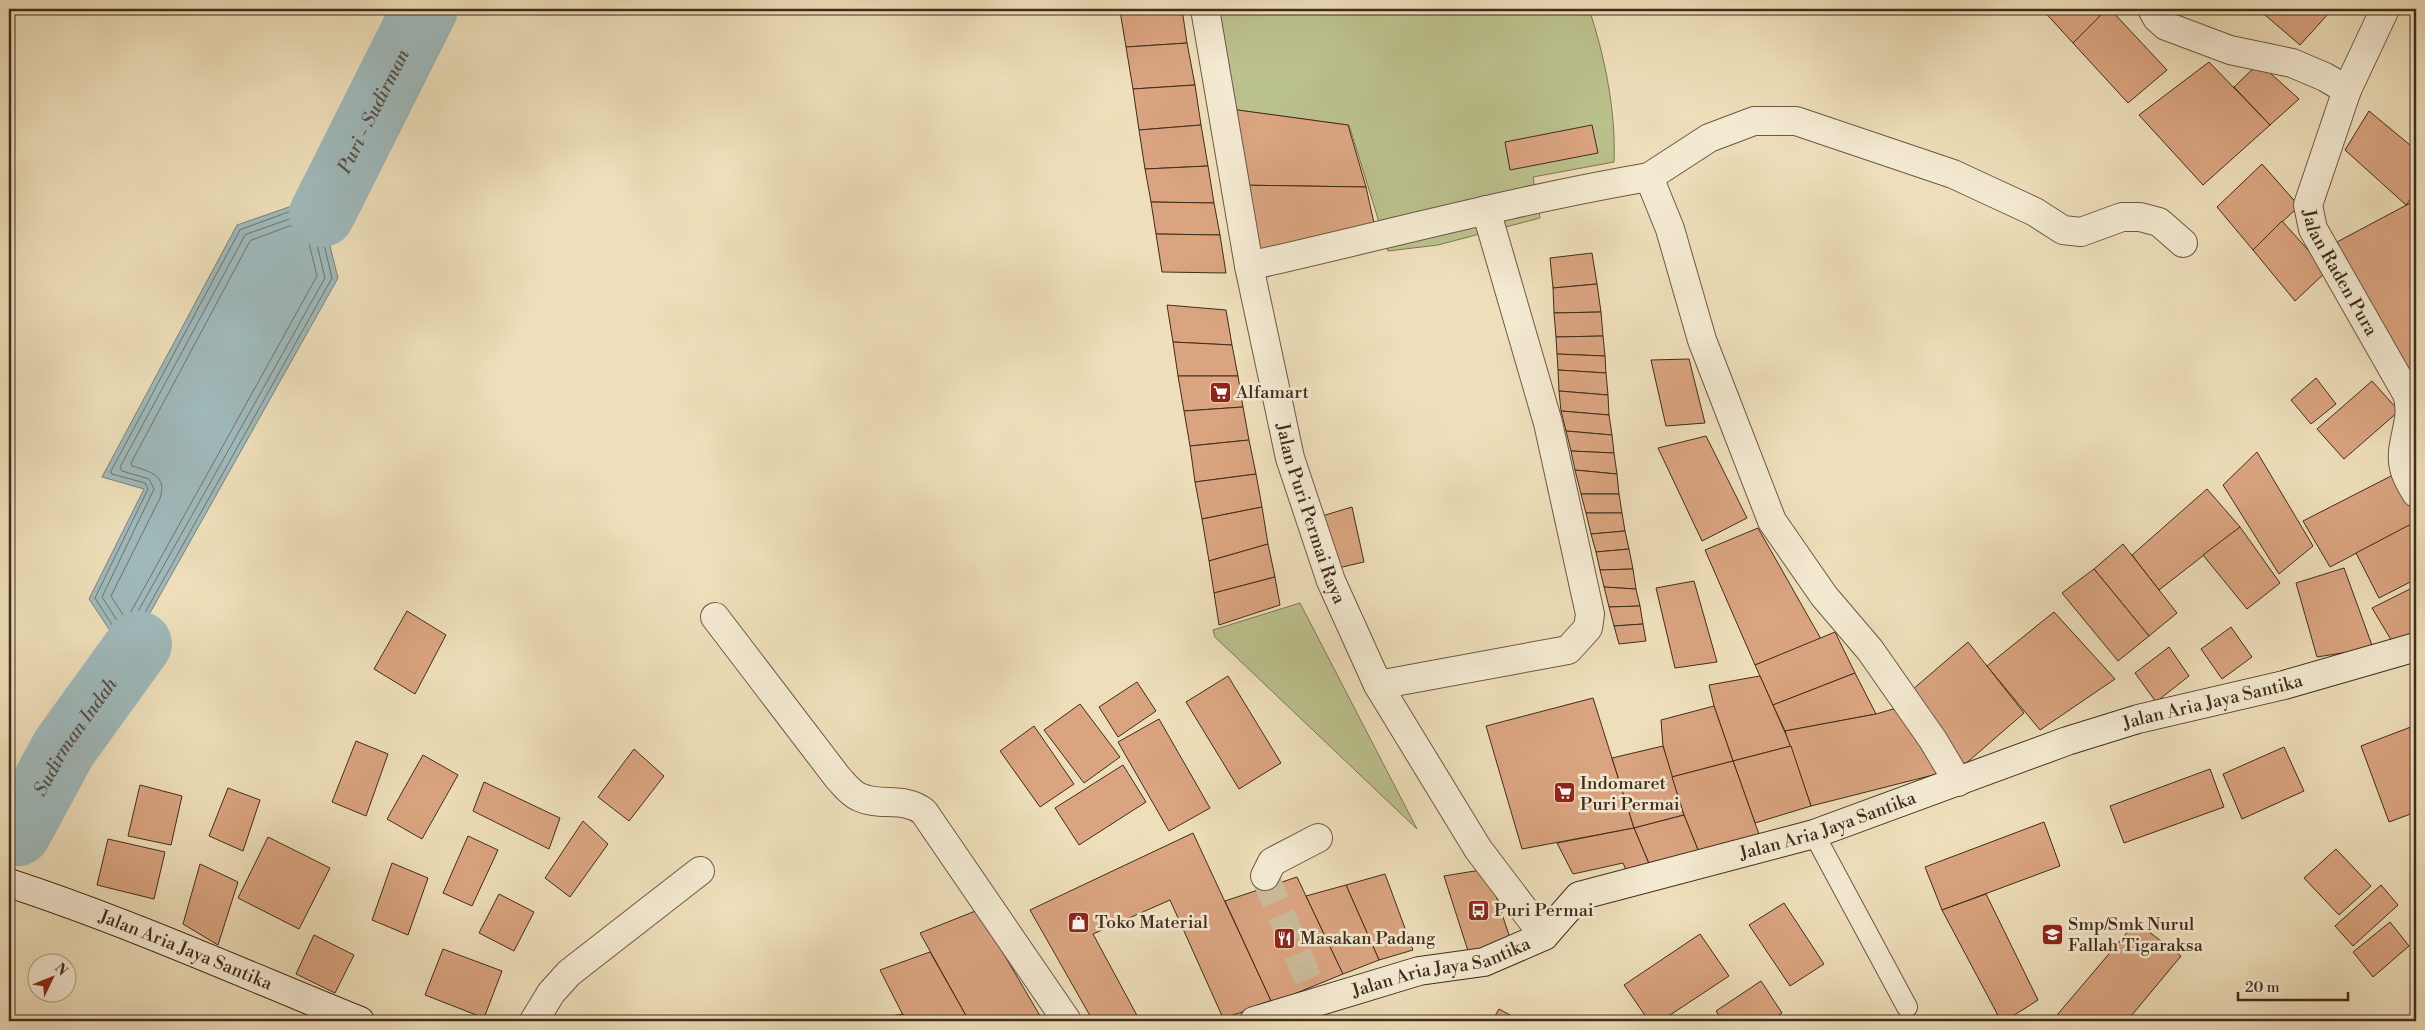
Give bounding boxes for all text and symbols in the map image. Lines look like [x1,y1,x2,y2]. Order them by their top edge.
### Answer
water label: Puri - Sudirman [332,45,415,178]
street label: Jalan Raden Pura [2297,206,2383,341]
supermarket icon: Alfamart [1208,380,1232,404]
place label: Alfamart [1235,381,1309,404]
street label: Jalan Puri Permai Raya [1271,420,1352,608]
street label: Jalan Aria Jaya Santika [2119,668,2306,735]
water label: Sudirman Indah [28,673,123,800]
place label: Indomaret Puri Permai [1580,772,1680,816]
supermarket icon: Indomaret Puri Permai [1552,781,1576,805]
street label: Jalan Aria Jaya Santika [1736,786,1920,865]
bus stop icon: Puri Permai [1466,898,1490,922]
place label: Puri Permai [1494,899,1594,922]
street label: Jalan Aria Jaya Santika [95,904,277,995]
shop icon: Toko Material [1067,910,1091,934]
place label: Toko Material [1095,911,1209,934]
place label: Smp/Smk Nurul Fallah Tigaraksa [2068,913,2204,957]
school or university icon: Smp/Smk Nurul Fallah Tigaraksa [2040,922,2064,946]
restaurant icon: Masakan Padang [1272,926,1296,950]
place label: Masakan Padang [1300,927,1436,950]
street label: Jalan Aria Jaya Santika [1348,931,1535,1003]
north arrow [28,952,78,1002]
text: N [50,960,71,980]
scale bar [2238,970,2348,1002]
text: 20 m [2245,978,2280,997]

